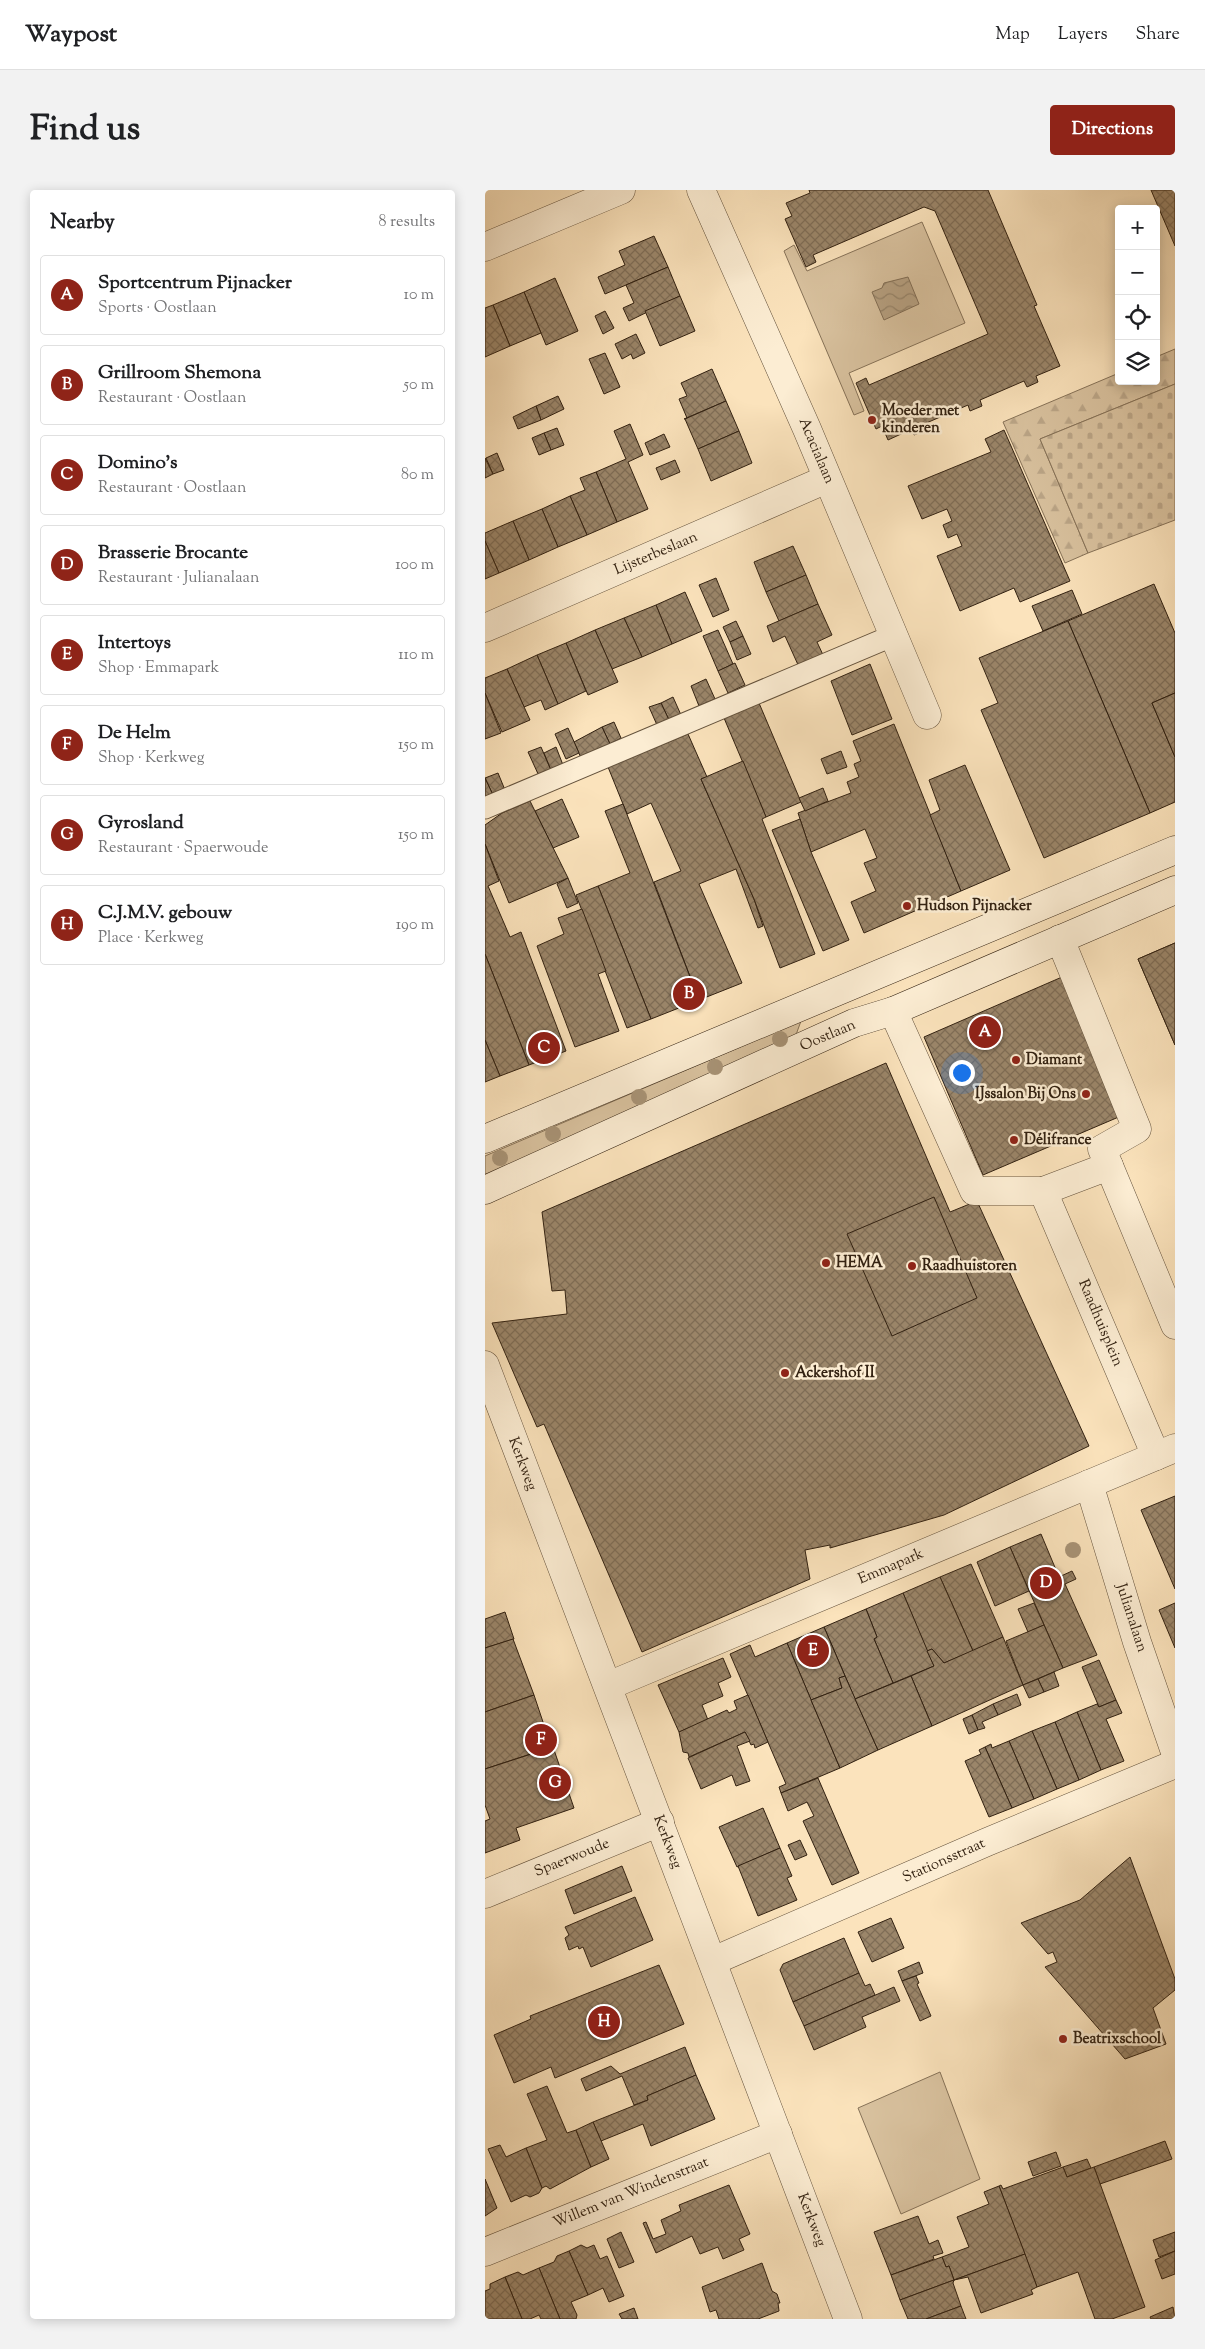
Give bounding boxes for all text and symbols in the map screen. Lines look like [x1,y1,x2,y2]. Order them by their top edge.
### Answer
text: Waypost [25,18,117,52]
text: Map [995,22,1030,48]
text: Layers [1058,22,1108,48]
text: Share [1136,22,1180,48]
text: Find us [30,105,140,156]
button: Directions [1050,105,1175,155]
map controls [1115,205,1160,385]
button: + [1115,205,1160,250]
text: Nearby [50,208,115,238]
text: 8 results [379,211,435,234]
button: − [1115,250,1160,295]
text: Sportcentrum Pijnacker [98,270,292,297]
text: A [61,284,74,307]
text: 10 m [404,284,434,307]
button: locate [1115,295,1160,340]
text: Sports · Oostlaan [98,297,217,320]
button: layers [1115,340,1160,385]
text: Grillroom Shemona [98,360,261,387]
text: B [62,374,72,397]
text: 50 m [403,374,434,397]
text: Restaurant · Oostlaan [98,387,246,410]
place label: Moeder met kinderen [881,401,960,439]
marker: Moeder met kinderen [866,414,878,426]
street label: Acacialaan [793,415,839,487]
text: Domino's [98,450,177,477]
text: C [61,464,73,487]
text: 80 m [401,464,434,487]
text: Restaurant · Oostlaan [98,477,246,500]
street label: Lijsterbeslaan [611,527,701,581]
text: Brasserie Brocante [98,540,248,567]
text: D [61,554,73,577]
text: 100 m [395,554,434,577]
text: Restaurant · Julianalaan [98,567,259,590]
text: Intertoys [98,630,171,657]
text: E [62,644,72,667]
text: 110 m [398,644,434,667]
text: Shop · Emmapark [98,657,219,680]
text: De Helm [98,720,171,747]
text: F [63,734,71,757]
text: 150 m [398,734,434,757]
text: Shop · Kerkweg [98,747,205,770]
text: Gyrosland [98,810,184,837]
text: G [60,824,74,847]
text: 150 m [398,824,434,847]
text: Restaurant · Spaerwoude [98,837,268,860]
place label: Hudson Pijnacker [917,896,1032,917]
text: C.J.M.V. gebouw [98,900,232,927]
marker: Hudson Pijnacker [901,900,913,912]
text: H [61,914,73,937]
text: 190 m [396,914,434,937]
text: Place · Kerkweg [98,927,204,950]
pin: B [673,975,705,1013]
pin: A [969,1013,1001,1051]
street label: Oostlaan [797,1015,859,1057]
pin: C [528,1029,560,1067]
place label: Diamant [1026,1050,1083,1071]
marker: Diamant [1010,1054,1022,1066]
your location [949,1060,975,1086]
place label: IJssalon Bij Ons [975,1084,1076,1105]
marker: IJssalon Bij Ons [1080,1088,1092,1100]
place label: Délifrance [1024,1130,1091,1151]
marker: Délifrance [1008,1134,1020,1146]
place label: HEMA [836,1253,884,1274]
place label: Raadhuistoren [922,1256,1017,1277]
marker: HEMA [820,1257,832,1269]
marker: Raadhuistoren [906,1260,918,1272]
street label: Raadhuisplein [1072,1276,1128,1370]
place label: Ackershof II [795,1363,875,1384]
marker: Ackershof II [779,1367,791,1379]
street label: Kerkweg [502,1434,542,1494]
street label: Emmapark [855,1544,927,1590]
pin: D [1030,1564,1062,1602]
street label: Julianalaan [1110,1580,1152,1655]
pin: E [797,1632,829,1670]
pin: F [525,1721,557,1759]
pin: G [539,1764,571,1802]
street label: Kerkweg [647,1812,687,1872]
street label: Spaerwoude [531,1833,613,1883]
street label: Stationsstraat [899,1833,989,1889]
pin: H [588,2003,620,2041]
place label: Beatrixschool [1073,2029,1162,2050]
marker: Beatrixschool [1057,2033,1069,2045]
street label: Willem van Windenstraat [550,2152,712,2234]
street label: Kerkweg [791,2190,831,2250]

